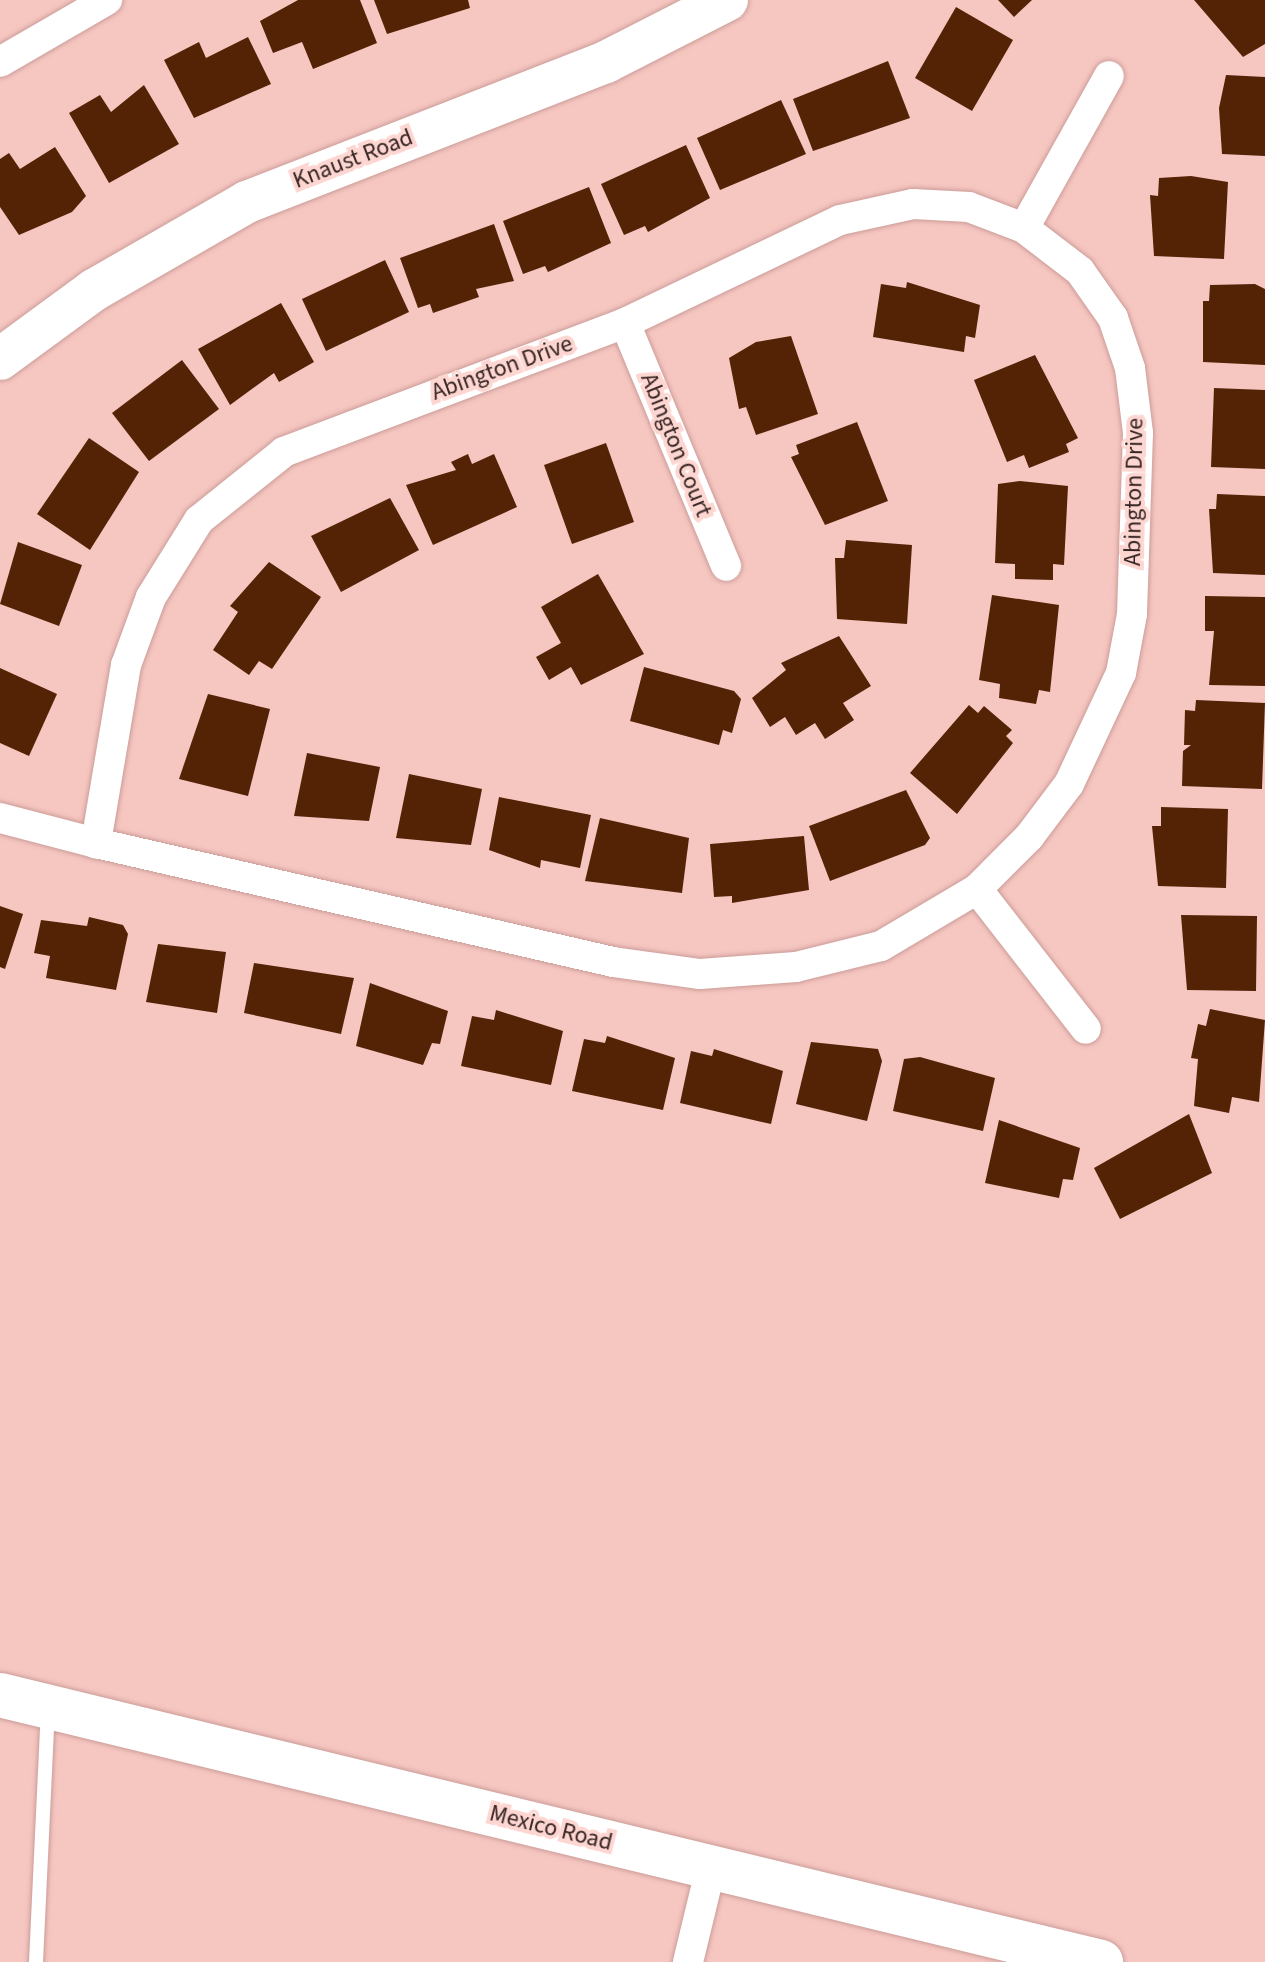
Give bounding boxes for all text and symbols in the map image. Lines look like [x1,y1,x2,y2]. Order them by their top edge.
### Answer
street label: Knaust Road [289,123,417,195]
street label: Abington Drive [427,329,577,407]
street label: Abington Court [634,369,718,521]
street label: Abington Drive [1118,418,1150,566]
street label: Mexico Road [487,1799,615,1857]

